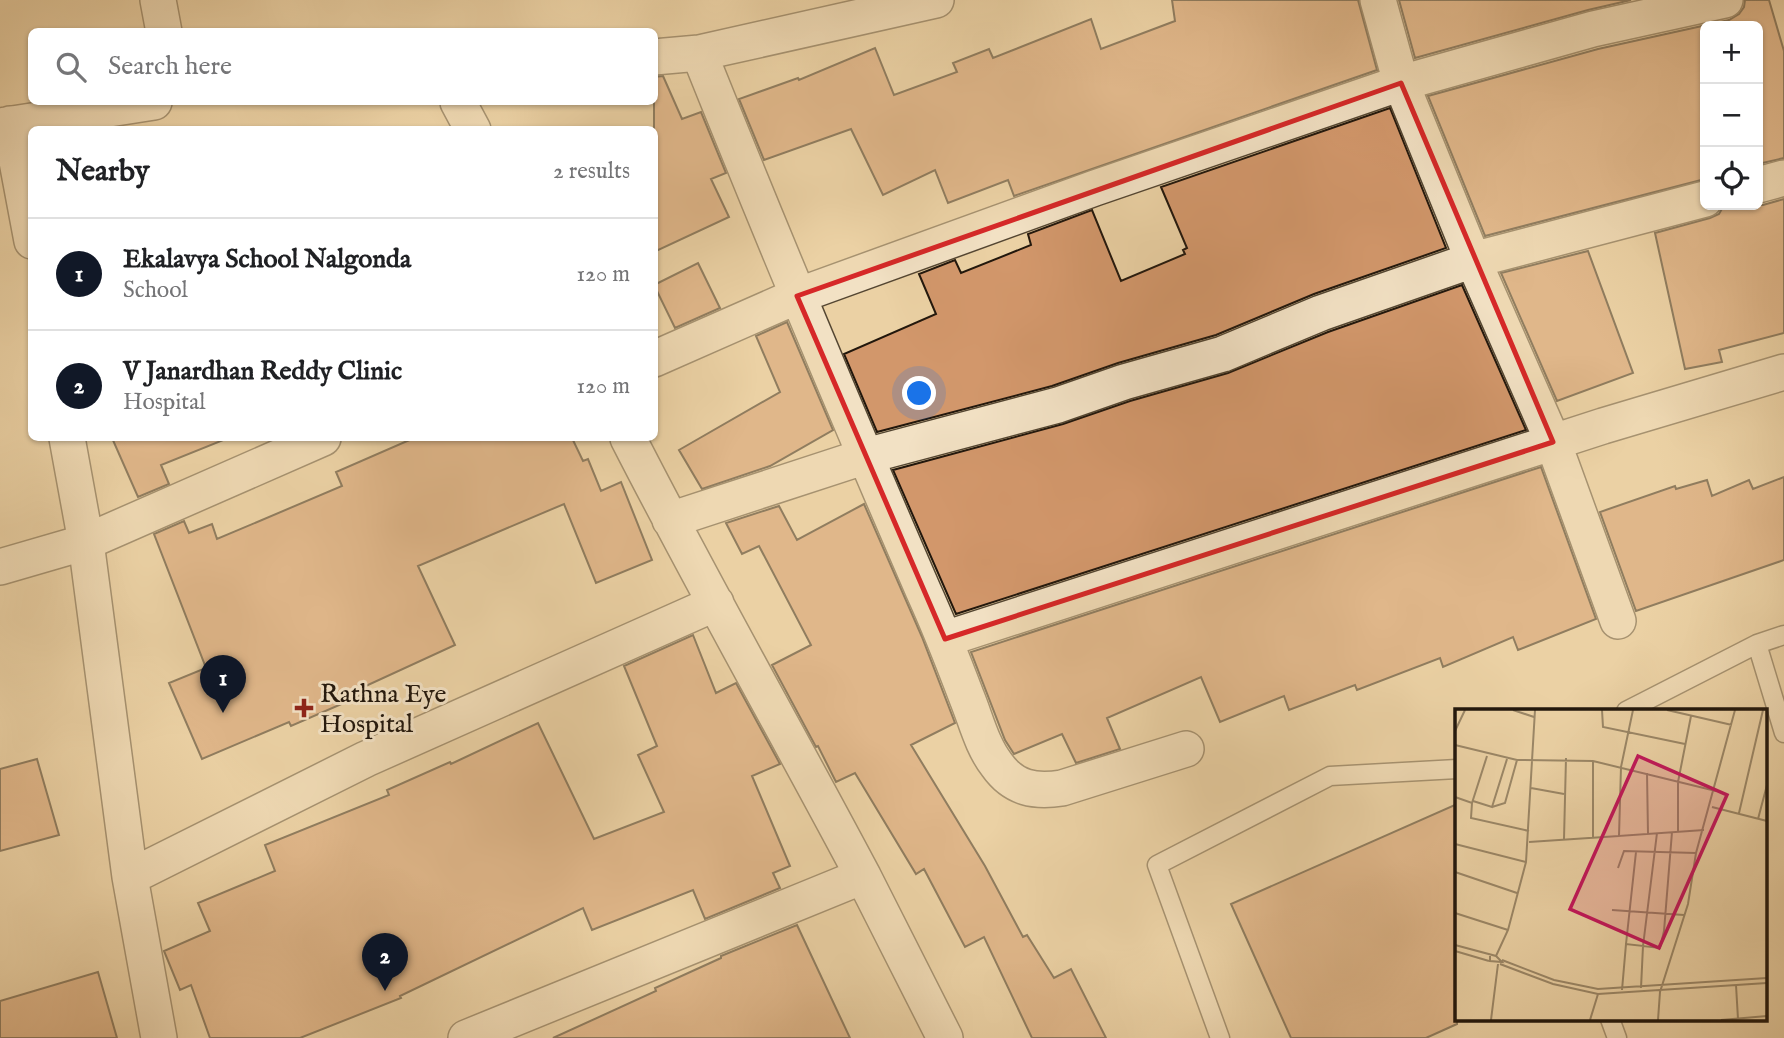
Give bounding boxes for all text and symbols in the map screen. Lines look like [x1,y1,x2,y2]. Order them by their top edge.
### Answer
map controls [1700,21,1763,210]
button: + [1700,21,1763,84]
search box [28,28,658,105]
icon: search [52,48,90,86]
text: Search here [108,50,232,83]
button: − [1700,84,1763,147]
button: locate [1700,147,1763,210]
text: Nearby [56,153,149,191]
text: 2 results [553,157,630,186]
text: Ekalavya School Nalgonda [123,243,411,276]
text: 1 [75,260,83,289]
text: 120 m [577,260,630,289]
text: School [123,276,188,305]
text: V Janardhan Reddy Clinic [123,355,402,388]
text: 2 [74,372,84,401]
text: 120 m [577,372,630,401]
your location [902,376,936,410]
text: Hospital [123,388,205,417]
pin: 1 [200,655,246,713]
place label: Rathna Eye Hospital [320,678,447,741]
marker: Rathna Eye Hospital [294,698,314,718]
inset map [1455,709,1766,1020]
pin: 2 [362,933,408,991]

